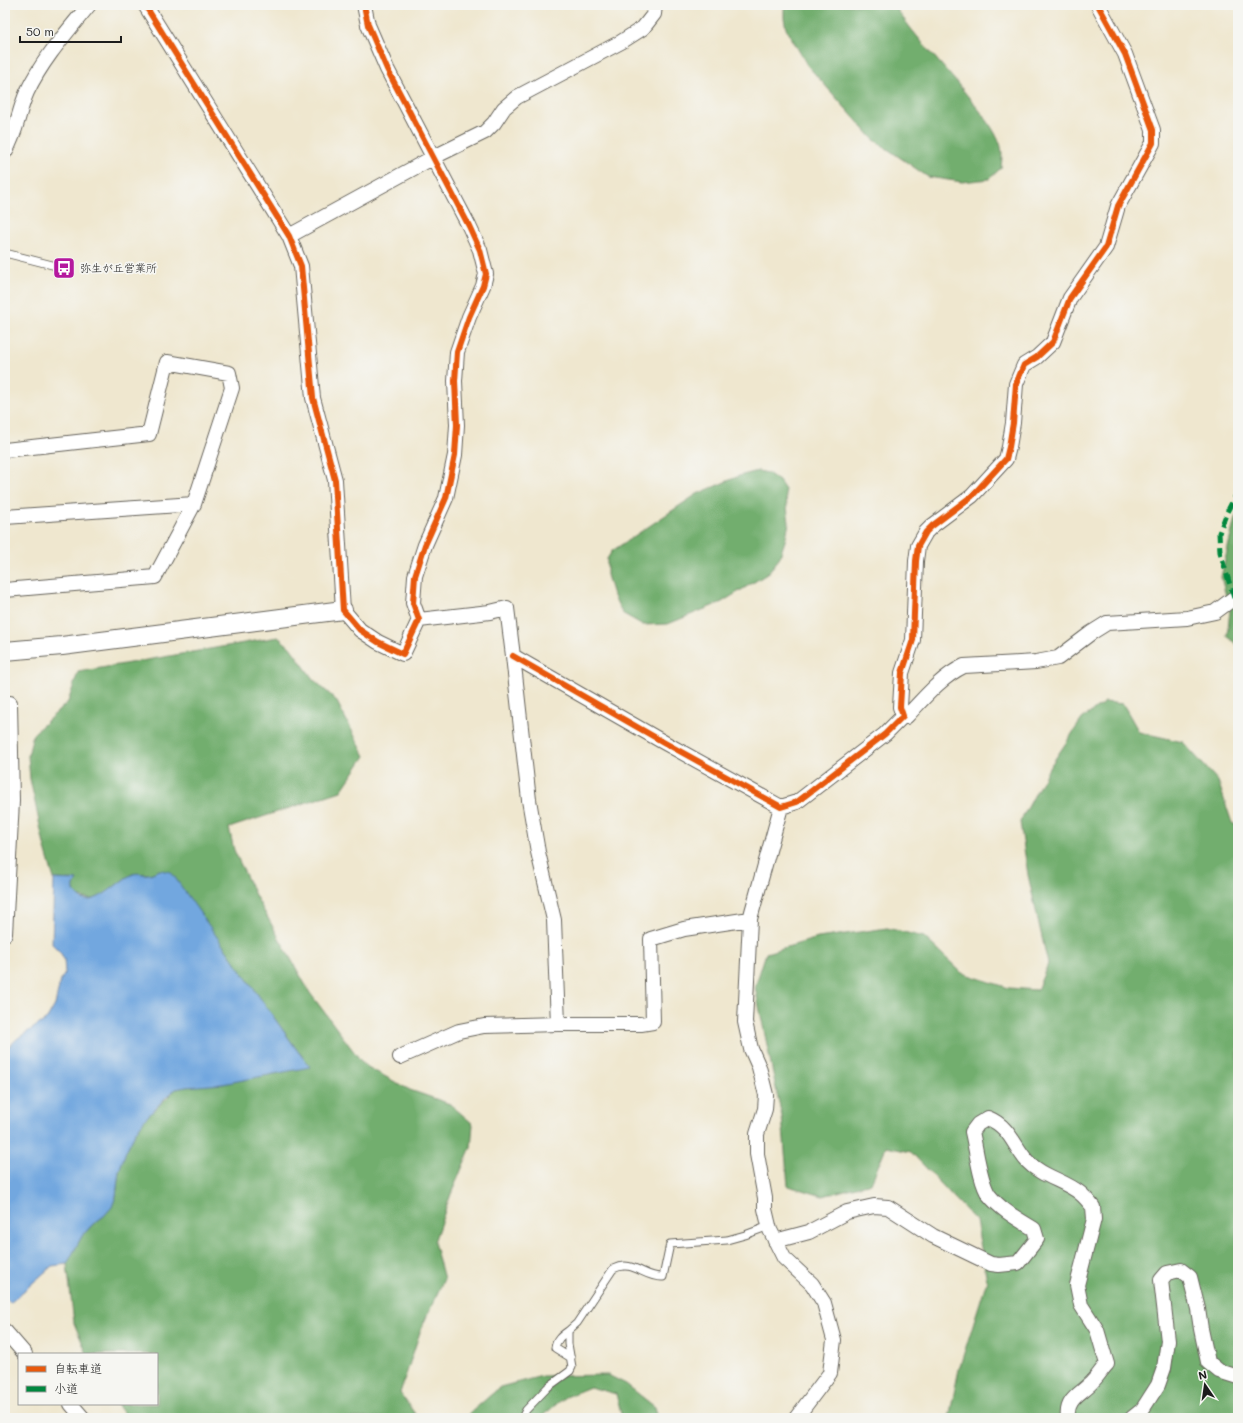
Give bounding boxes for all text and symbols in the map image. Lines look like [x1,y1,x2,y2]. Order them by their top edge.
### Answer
scale bar [20,18,121,44]
text: 50 m [26,23,54,39]
bus stop icon: 弥生が丘営業所 [51,255,77,281]
place label: 弥生が丘営業所 [80,260,157,275]
legend [18,1353,158,1405]
text: 自転車道 [54,1360,102,1376]
north arrow [1185,1365,1225,1405]
text: N [1197,1367,1208,1383]
text: 小道 [54,1380,78,1396]

